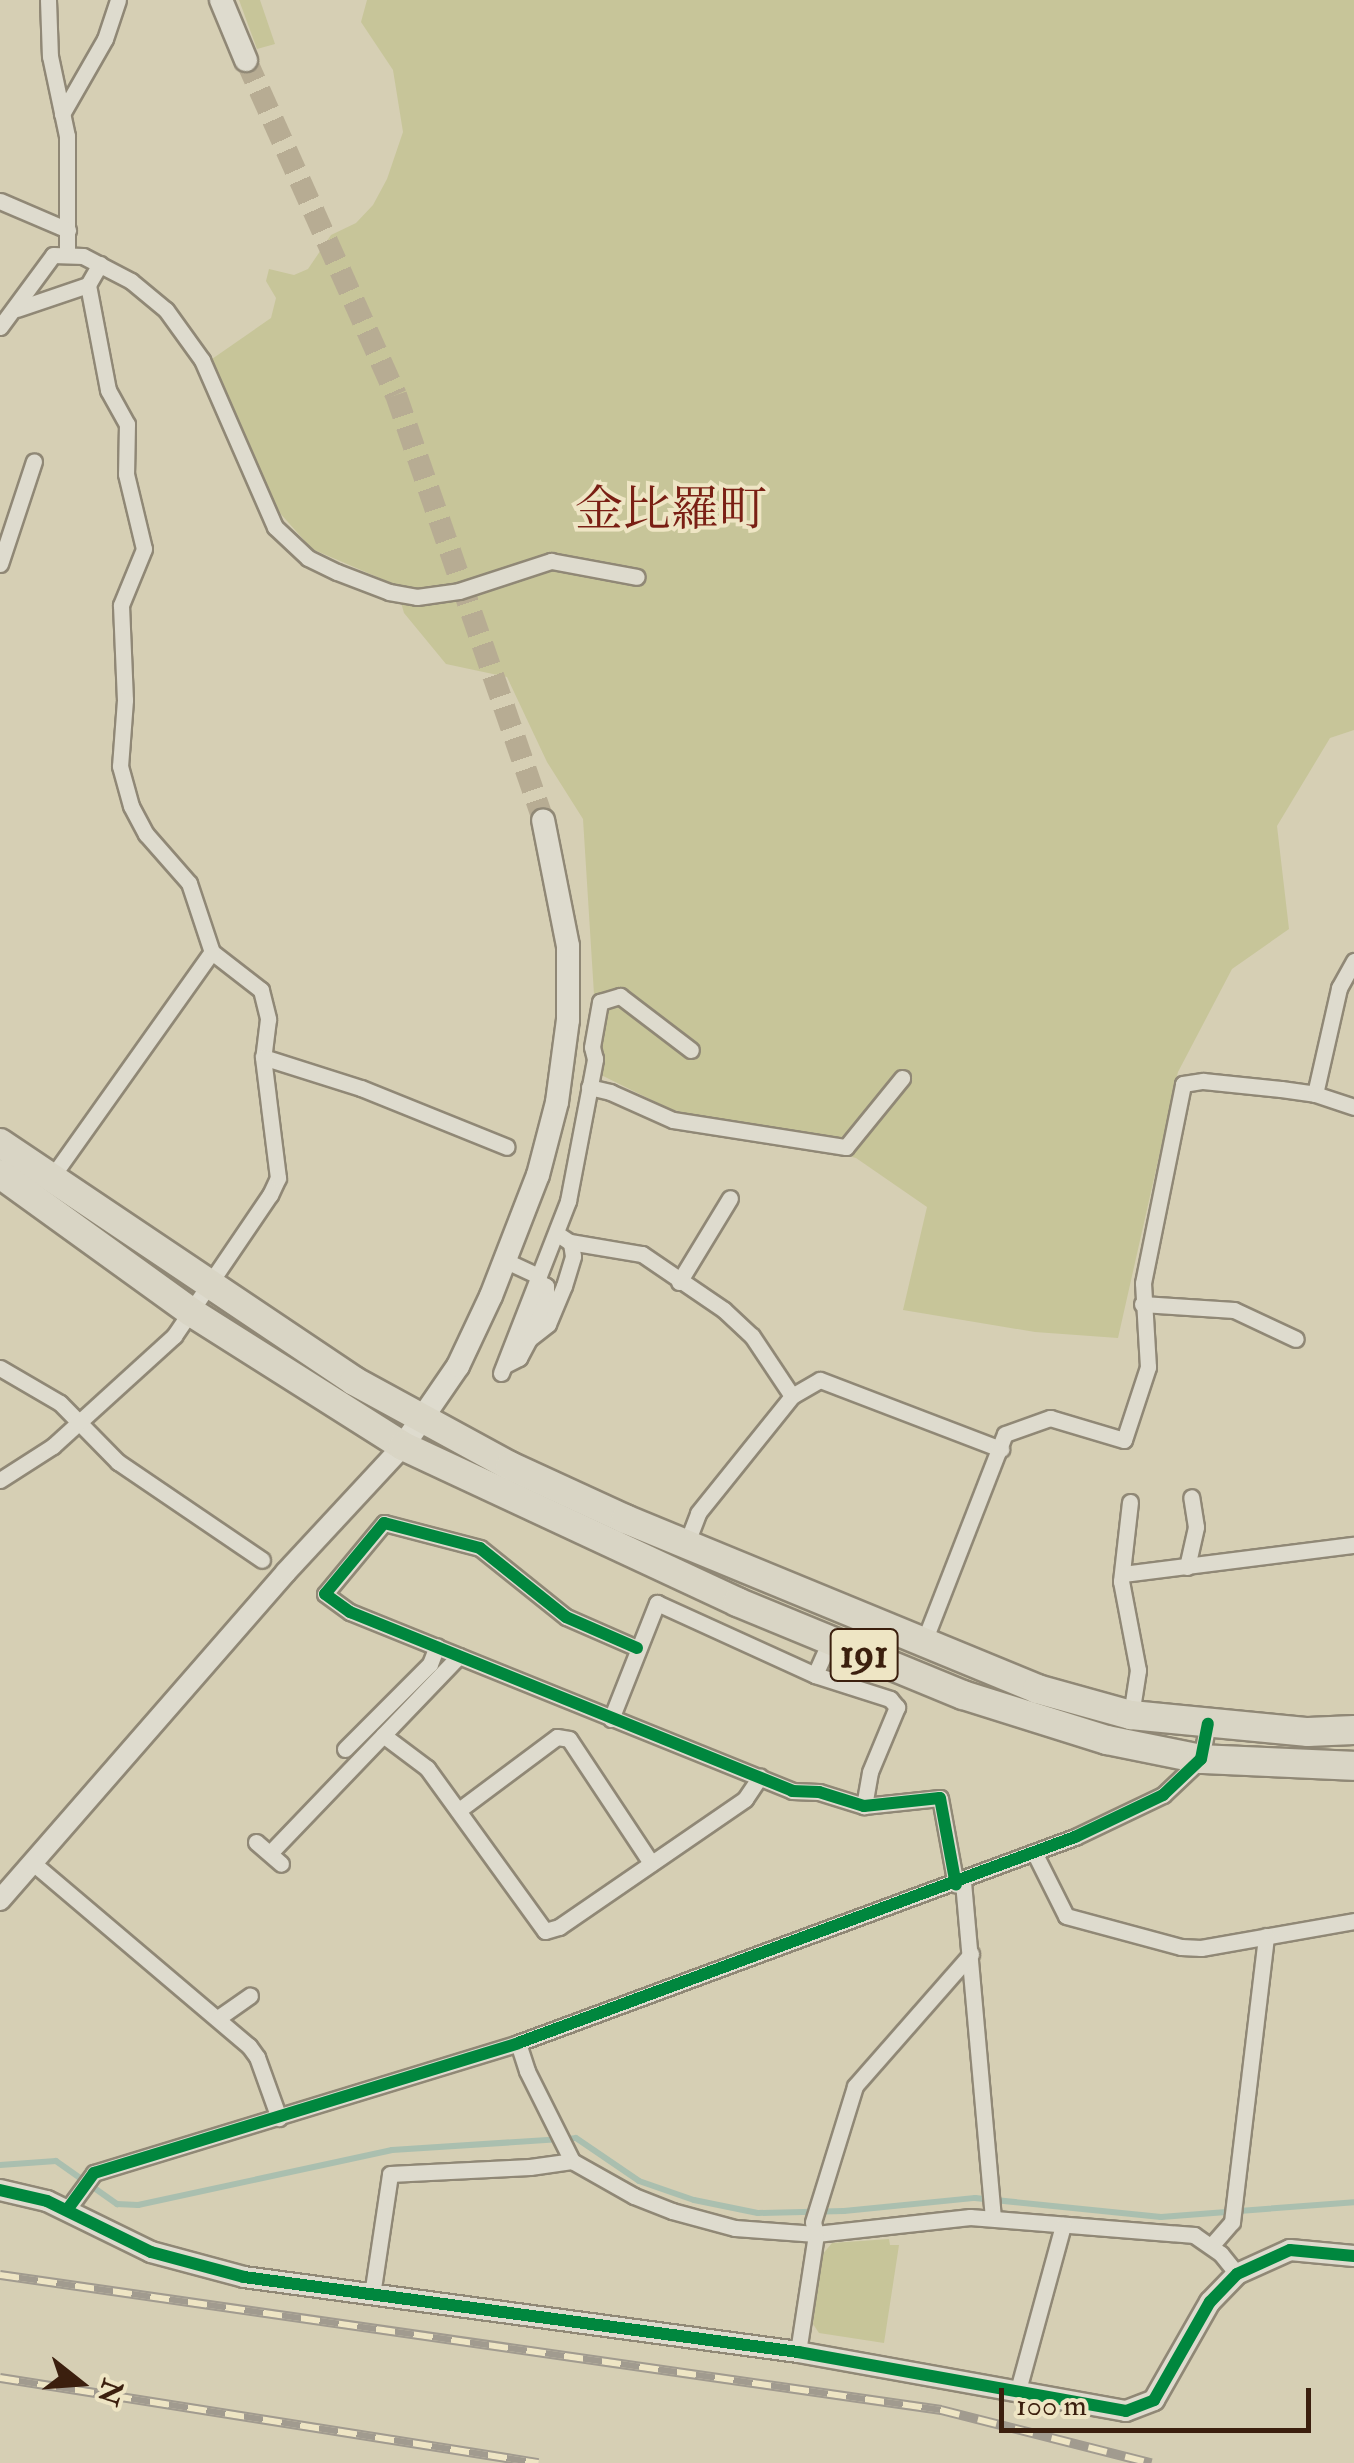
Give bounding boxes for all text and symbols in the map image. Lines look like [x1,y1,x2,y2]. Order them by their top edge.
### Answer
district label: 金比羅町 [575,482,767,540]
road number: 191 [829,1620,899,1690]
north arrow [30,2333,130,2433]
scale bar [1004,2368,1316,2430]
text: N [89,2375,130,2409]
text: 100 m [1016,2387,1087,2424]

